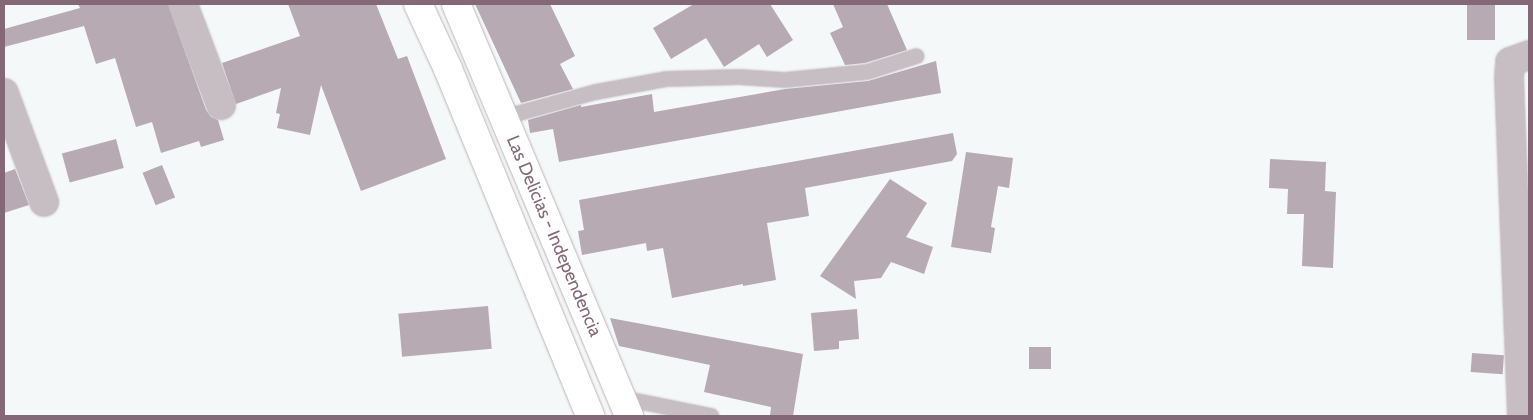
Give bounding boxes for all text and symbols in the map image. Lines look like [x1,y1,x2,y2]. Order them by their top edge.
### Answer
street label: Las Delicias - Independencia [502,132,606,340]

